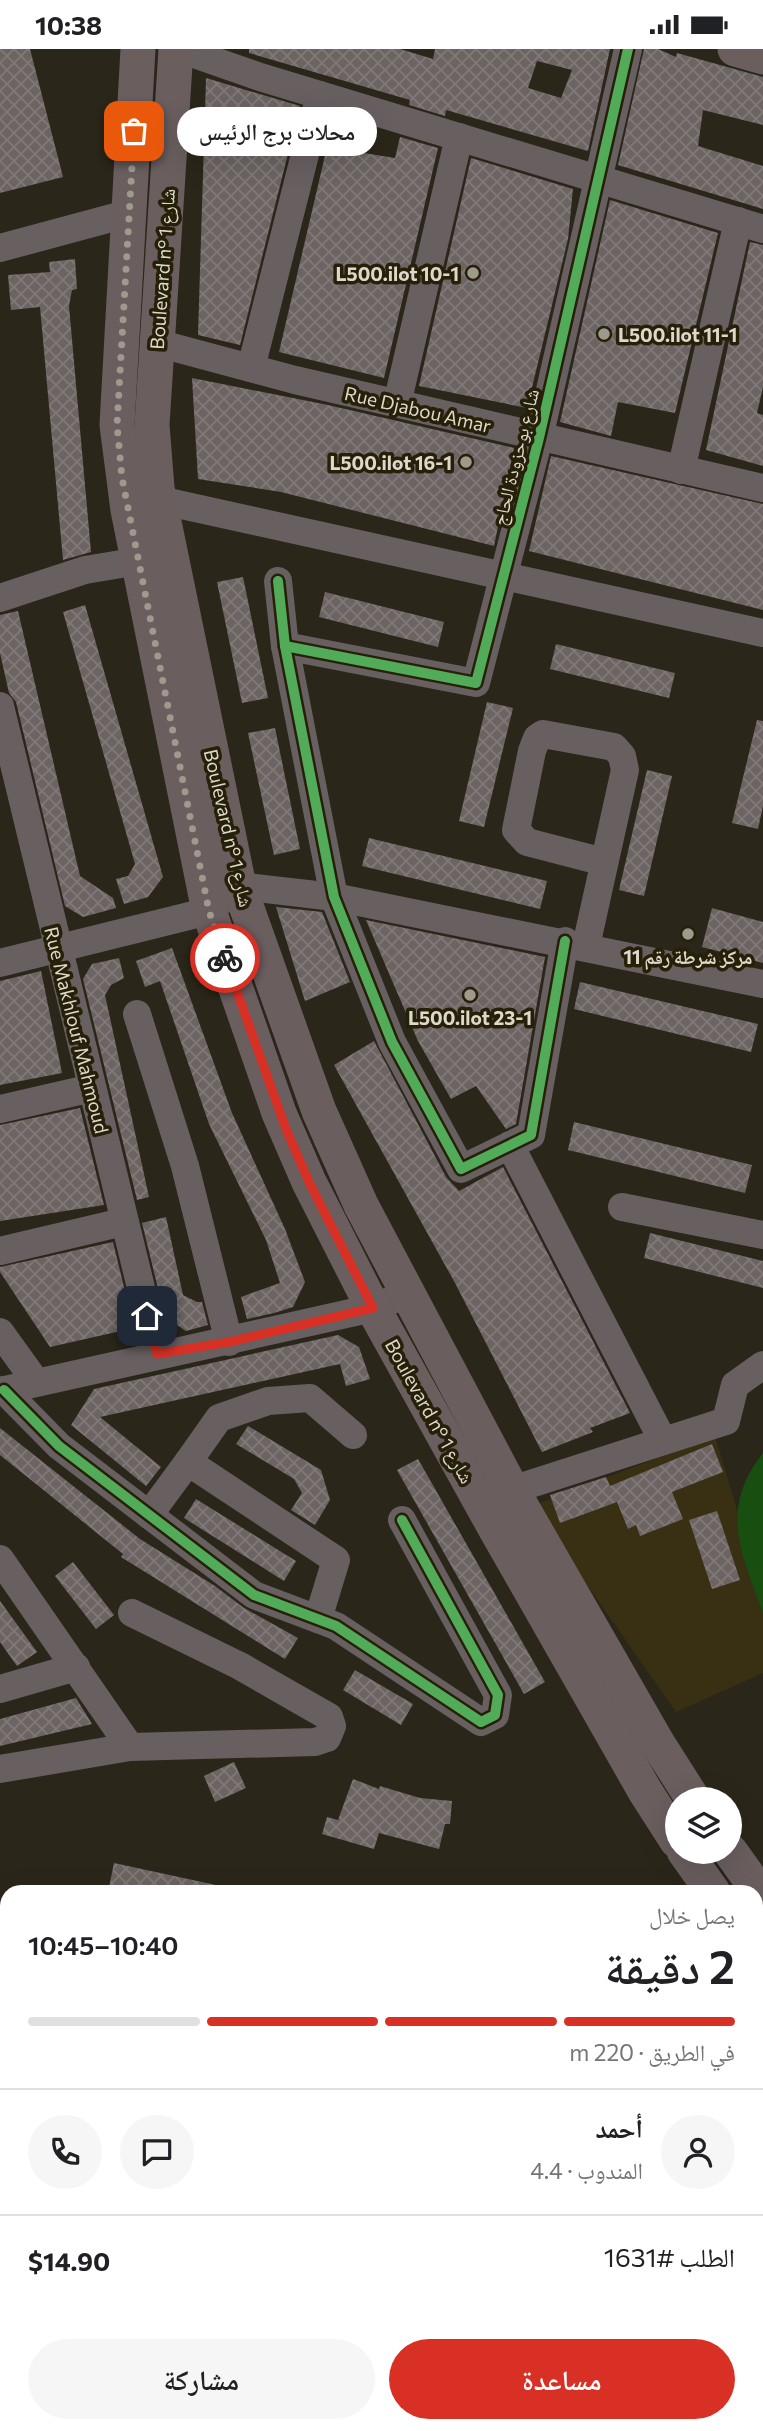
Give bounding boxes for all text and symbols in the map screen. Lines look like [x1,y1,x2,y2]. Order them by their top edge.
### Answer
text: 10:38 [35,9,102,40]
pin [104,101,164,161]
callout: محلات برج الرئيس [176,106,376,155]
icon: bag [115,112,153,150]
text: محلات برج الرئيس [199,117,355,145]
street label: Boulevard n° شارع 1 [145,188,180,350]
place label: L500.ilot 10-1 [336,262,459,285]
marker: L500.ilot 10-1 [465,265,481,281]
place label: L500.ilot 11-1 [618,323,737,346]
marker: L500.ilot 11-1 [596,326,612,342]
street label: Rue Djabou Amar [342,381,494,437]
street label: شارع بوحزودة الحاج [487,386,544,528]
place label: L500.ilot 16-1 [329,451,452,474]
marker: L500.ilot 16-1 [458,454,474,470]
street label: Boulevard n° شارع 1 [199,747,258,909]
courier [190,923,260,993]
street label: Rue Makhlouf Mahmoud [40,924,114,1136]
marker: مركز شرطة رقم 11 [680,926,696,942]
icon: bike [206,939,244,977]
place label: مركز شرطة رقم 11 [623,945,753,970]
marker: L500.ilot 23-1 [462,987,478,1003]
place label: L500.ilot 23-1 [408,1006,532,1029]
pin [117,1286,177,1346]
icon: home [128,1297,166,1335]
street label: Boulevard n° شارع 1 [380,1335,479,1488]
map controls [665,1787,742,1864]
button: layers [665,1787,742,1864]
text: يصل خلال [649,1901,735,1929]
text: 10:40–10:45 [28,1929,178,1960]
text: 2 دقيقة [605,1937,735,1993]
text: في الطريق · 220 m [569,2038,735,2066]
text: أحمد [595,2112,643,2143]
button: phone [28,2115,102,2189]
button: chat [120,2115,194,2189]
button: person [661,2115,735,2189]
text: المندوب · 4.4 [530,2156,643,2184]
text: الطلب #1631 [604,2241,735,2272]
text: $14.90 [28,2245,110,2276]
button: مشاركة [28,2339,375,2419]
button: مساعدة [389,2339,735,2419]

